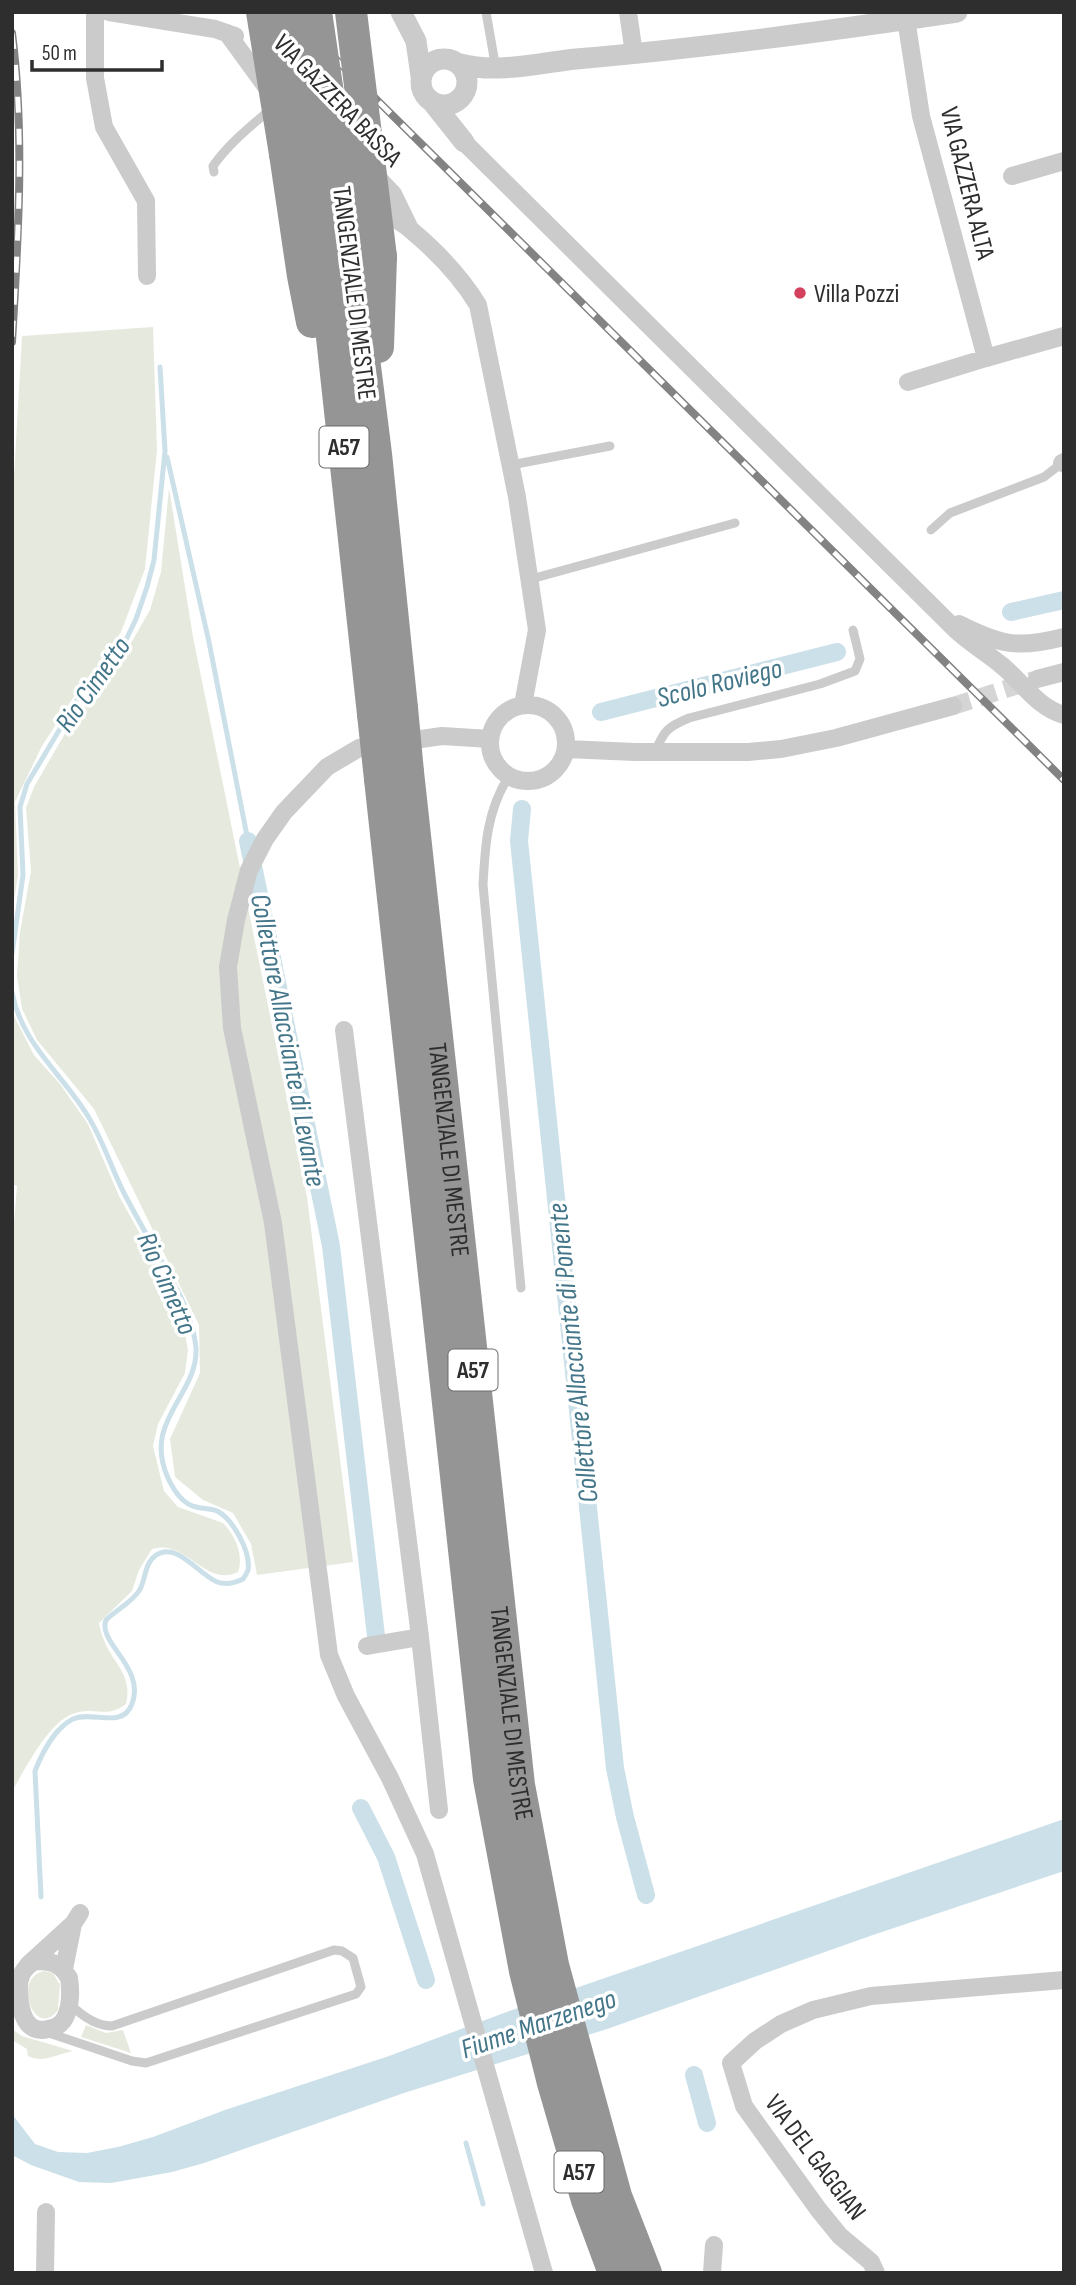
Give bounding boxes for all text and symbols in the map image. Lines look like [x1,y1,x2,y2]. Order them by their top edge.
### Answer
scale bar [32,28,161,72]
street label: VIA GAZZERA BASSA [266,29,408,174]
text: 50 m [42,41,77,66]
street label: VIA GAZZERA ALTA [933,104,1001,264]
street label: TANGENZIALE DI MESTRE [325,185,382,402]
place label: Villa Pozzi [814,279,899,310]
marker: Villa Pozzi [792,285,808,301]
road number: A57 [320,426,368,467]
water label: Rio Cimetto [49,630,138,739]
water label: Scolo Roviego [653,652,786,715]
water label: Collettore Allacciante di Levante [243,891,332,1190]
street label: TANGENZIALE DI MESTRE [421,1041,475,1259]
water label: Collettore Allacciante di Ponente [541,1201,606,1504]
water label: Rio Cimetto [130,1227,204,1340]
road number: A57 [448,1350,498,1390]
street label: TANGENZIALE DI MESTRE [483,1605,539,1823]
water label: Fiume Marzenego [457,1982,621,2066]
street label: VIA DEL GAGGIAN [758,2089,872,2227]
road number: A57 [554,2152,604,2192]

